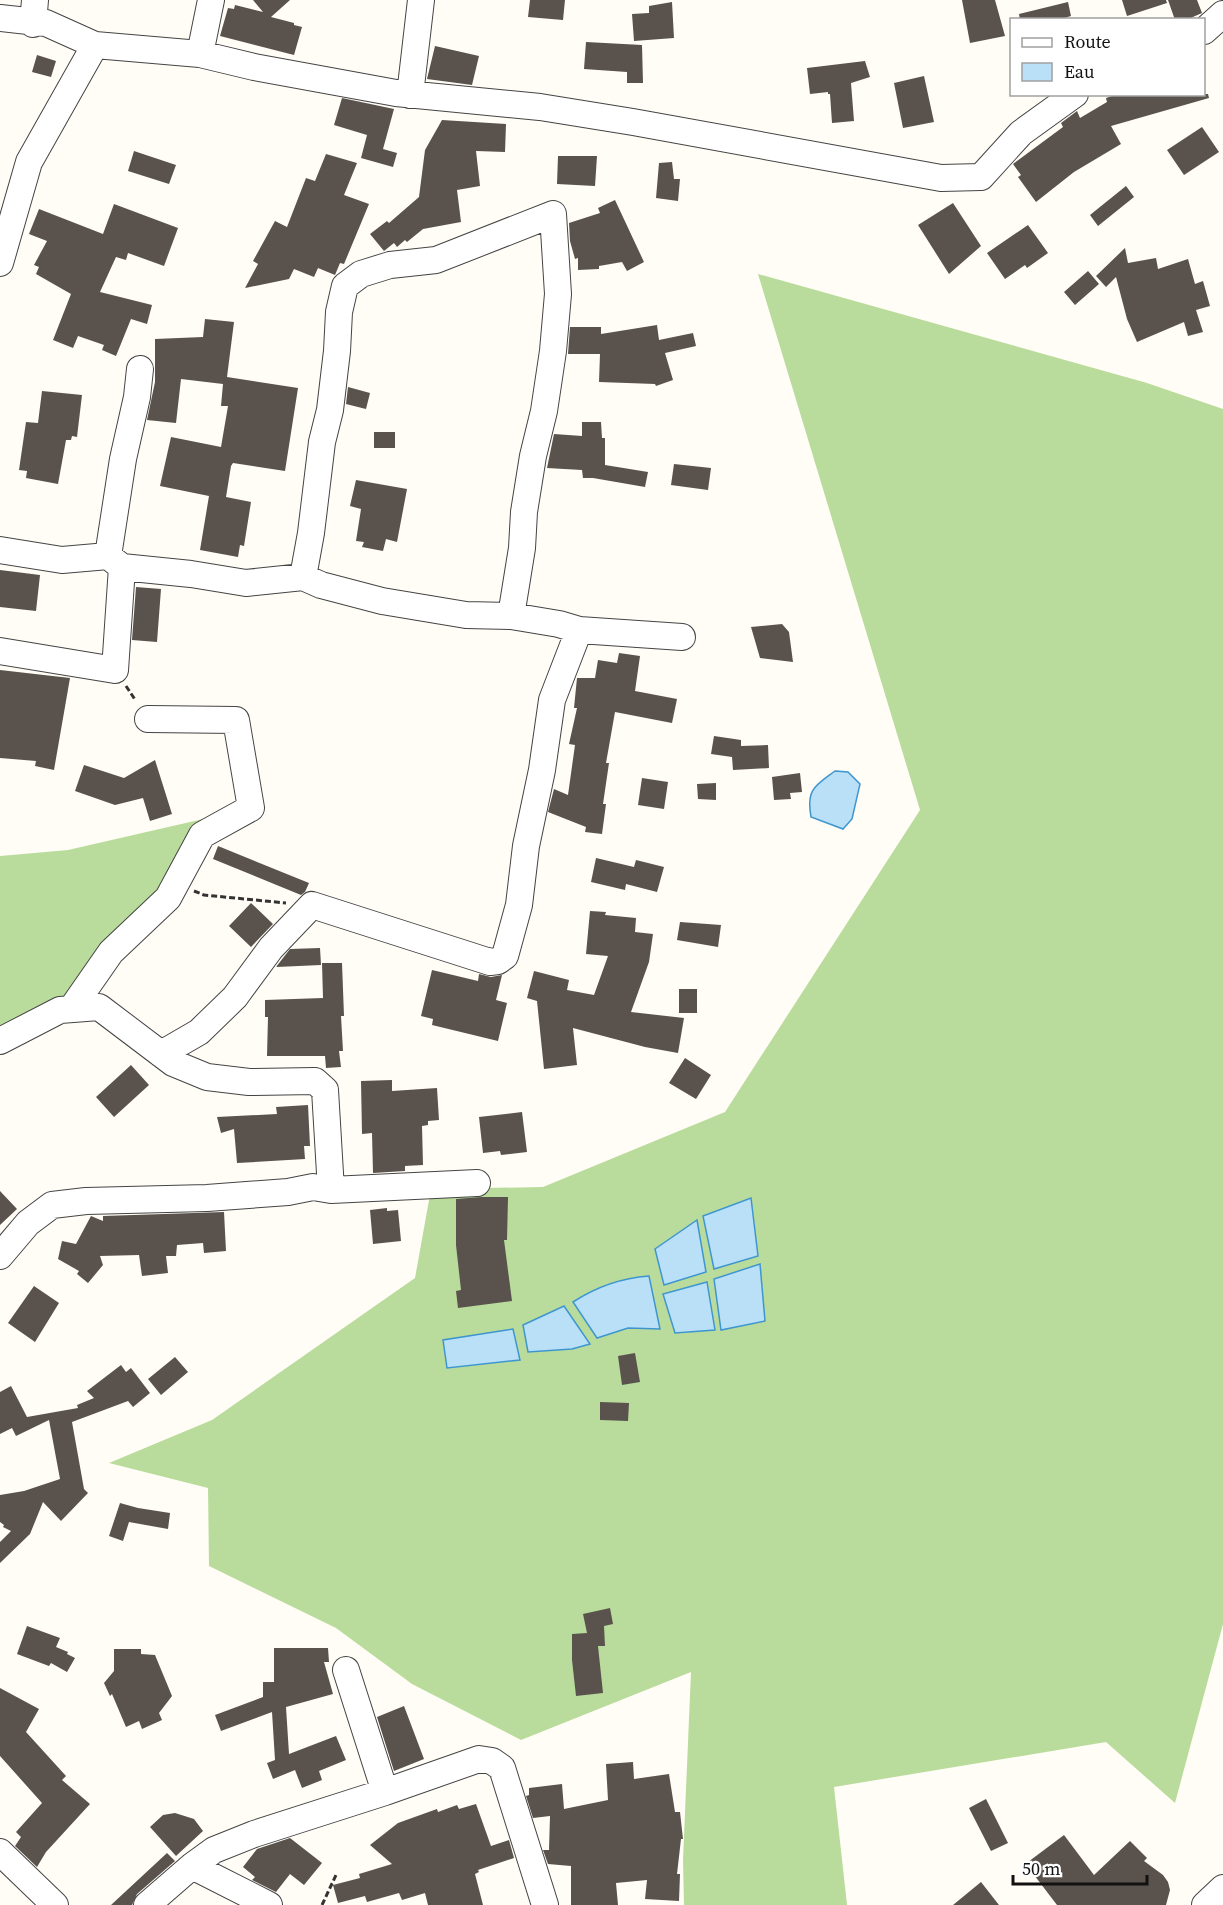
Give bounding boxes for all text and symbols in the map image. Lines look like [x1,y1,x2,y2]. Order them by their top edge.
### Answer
legend [1010,18,1205,96]
text: Route [1064,29,1111,54]
text: Eau [1064,59,1095,84]
scale bar [1013,1848,1146,1886]
text: 50 m [1022,1856,1060,1881]

